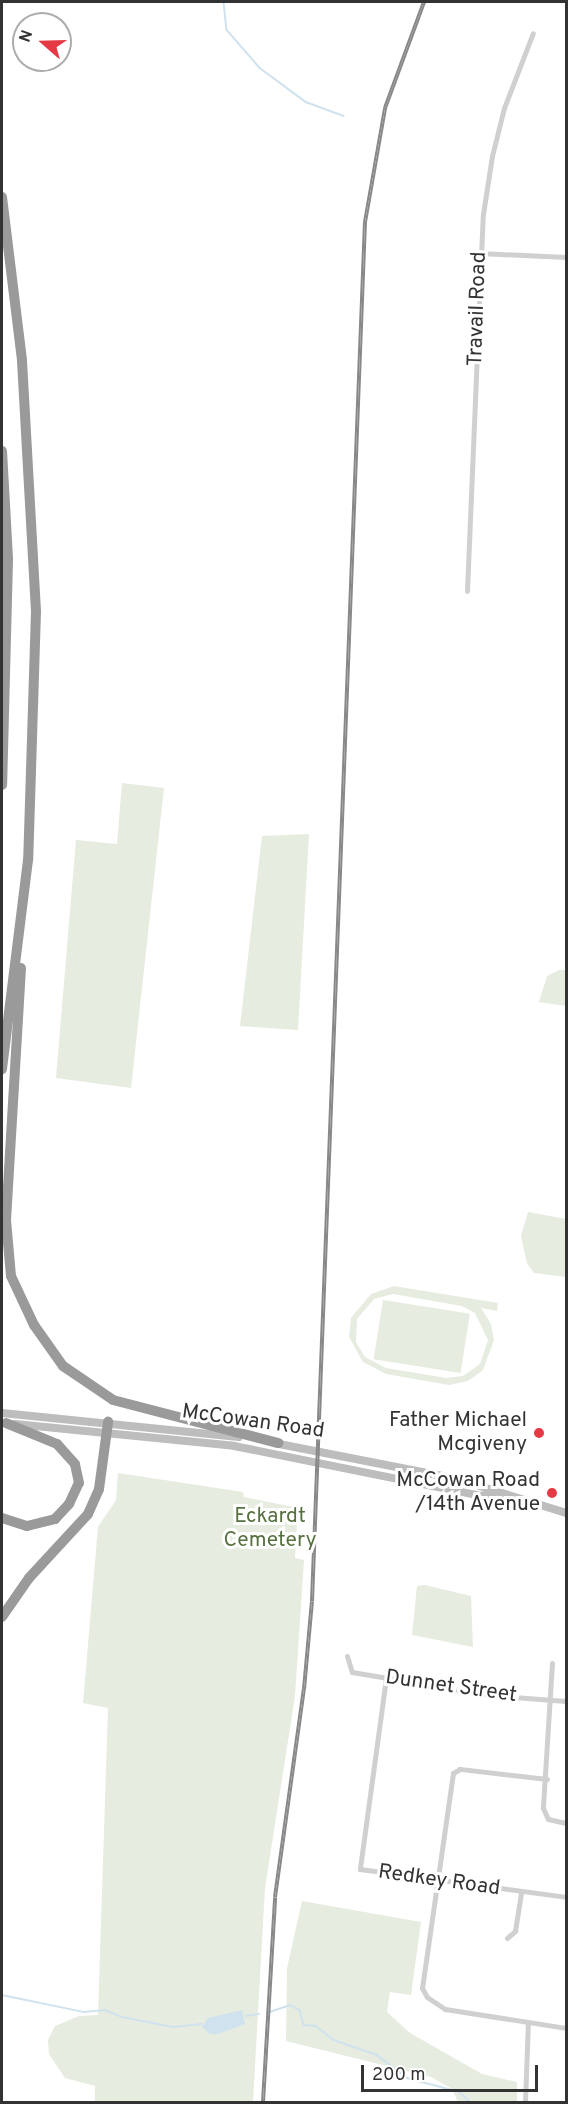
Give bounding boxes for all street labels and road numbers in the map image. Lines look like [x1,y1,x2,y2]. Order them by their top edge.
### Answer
street label: Travail Road [463,251,493,367]
street label: McCowan Road [180,1400,326,1444]
street label: Dunnet Street [384,1665,518,1709]
street label: Redkey Road [376,1860,502,1902]

